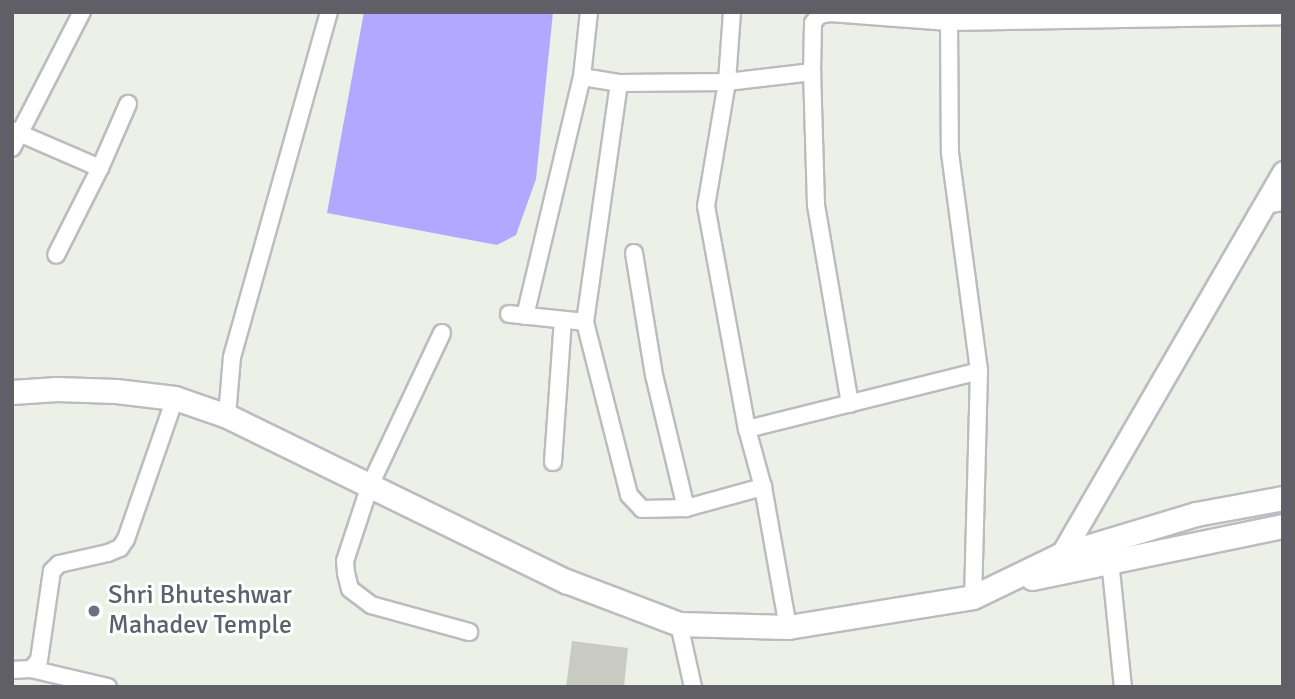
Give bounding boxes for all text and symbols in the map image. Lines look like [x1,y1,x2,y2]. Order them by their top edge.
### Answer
place label: Shri Bhuteshwar Mahadev Temple [108,580,292,642]
marker: Shri Bhuteshwar Mahadev Temple [86,603,102,619]

